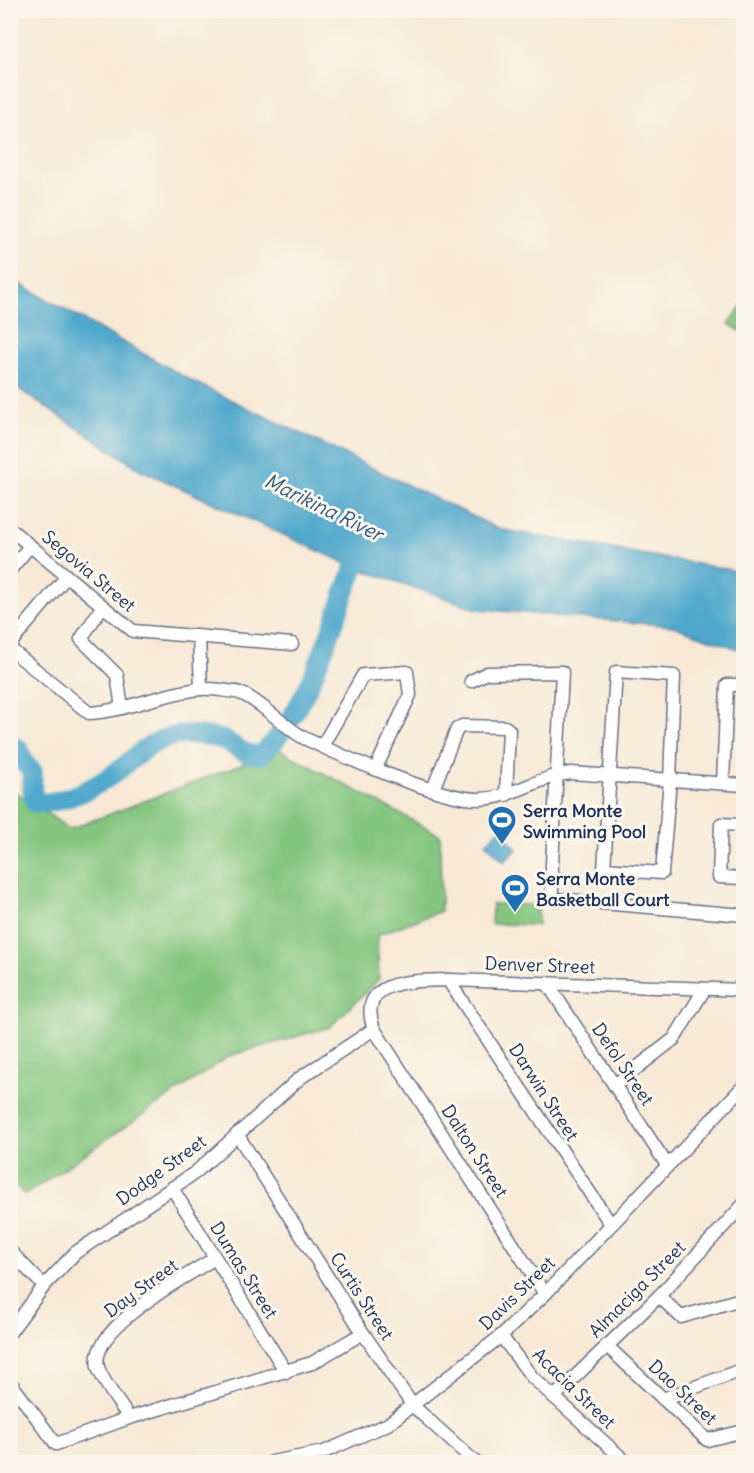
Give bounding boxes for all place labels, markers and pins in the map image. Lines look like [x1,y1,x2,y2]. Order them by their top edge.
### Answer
place label: Serra Monte Swimming Pool [523,799,646,843]
sports icon: Serra Monte Swimming Pool [486,804,518,846]
place label: Serra Monte Basketball Court [536,867,670,911]
sports icon: Serra Monte Basketball Court [499,872,531,914]

